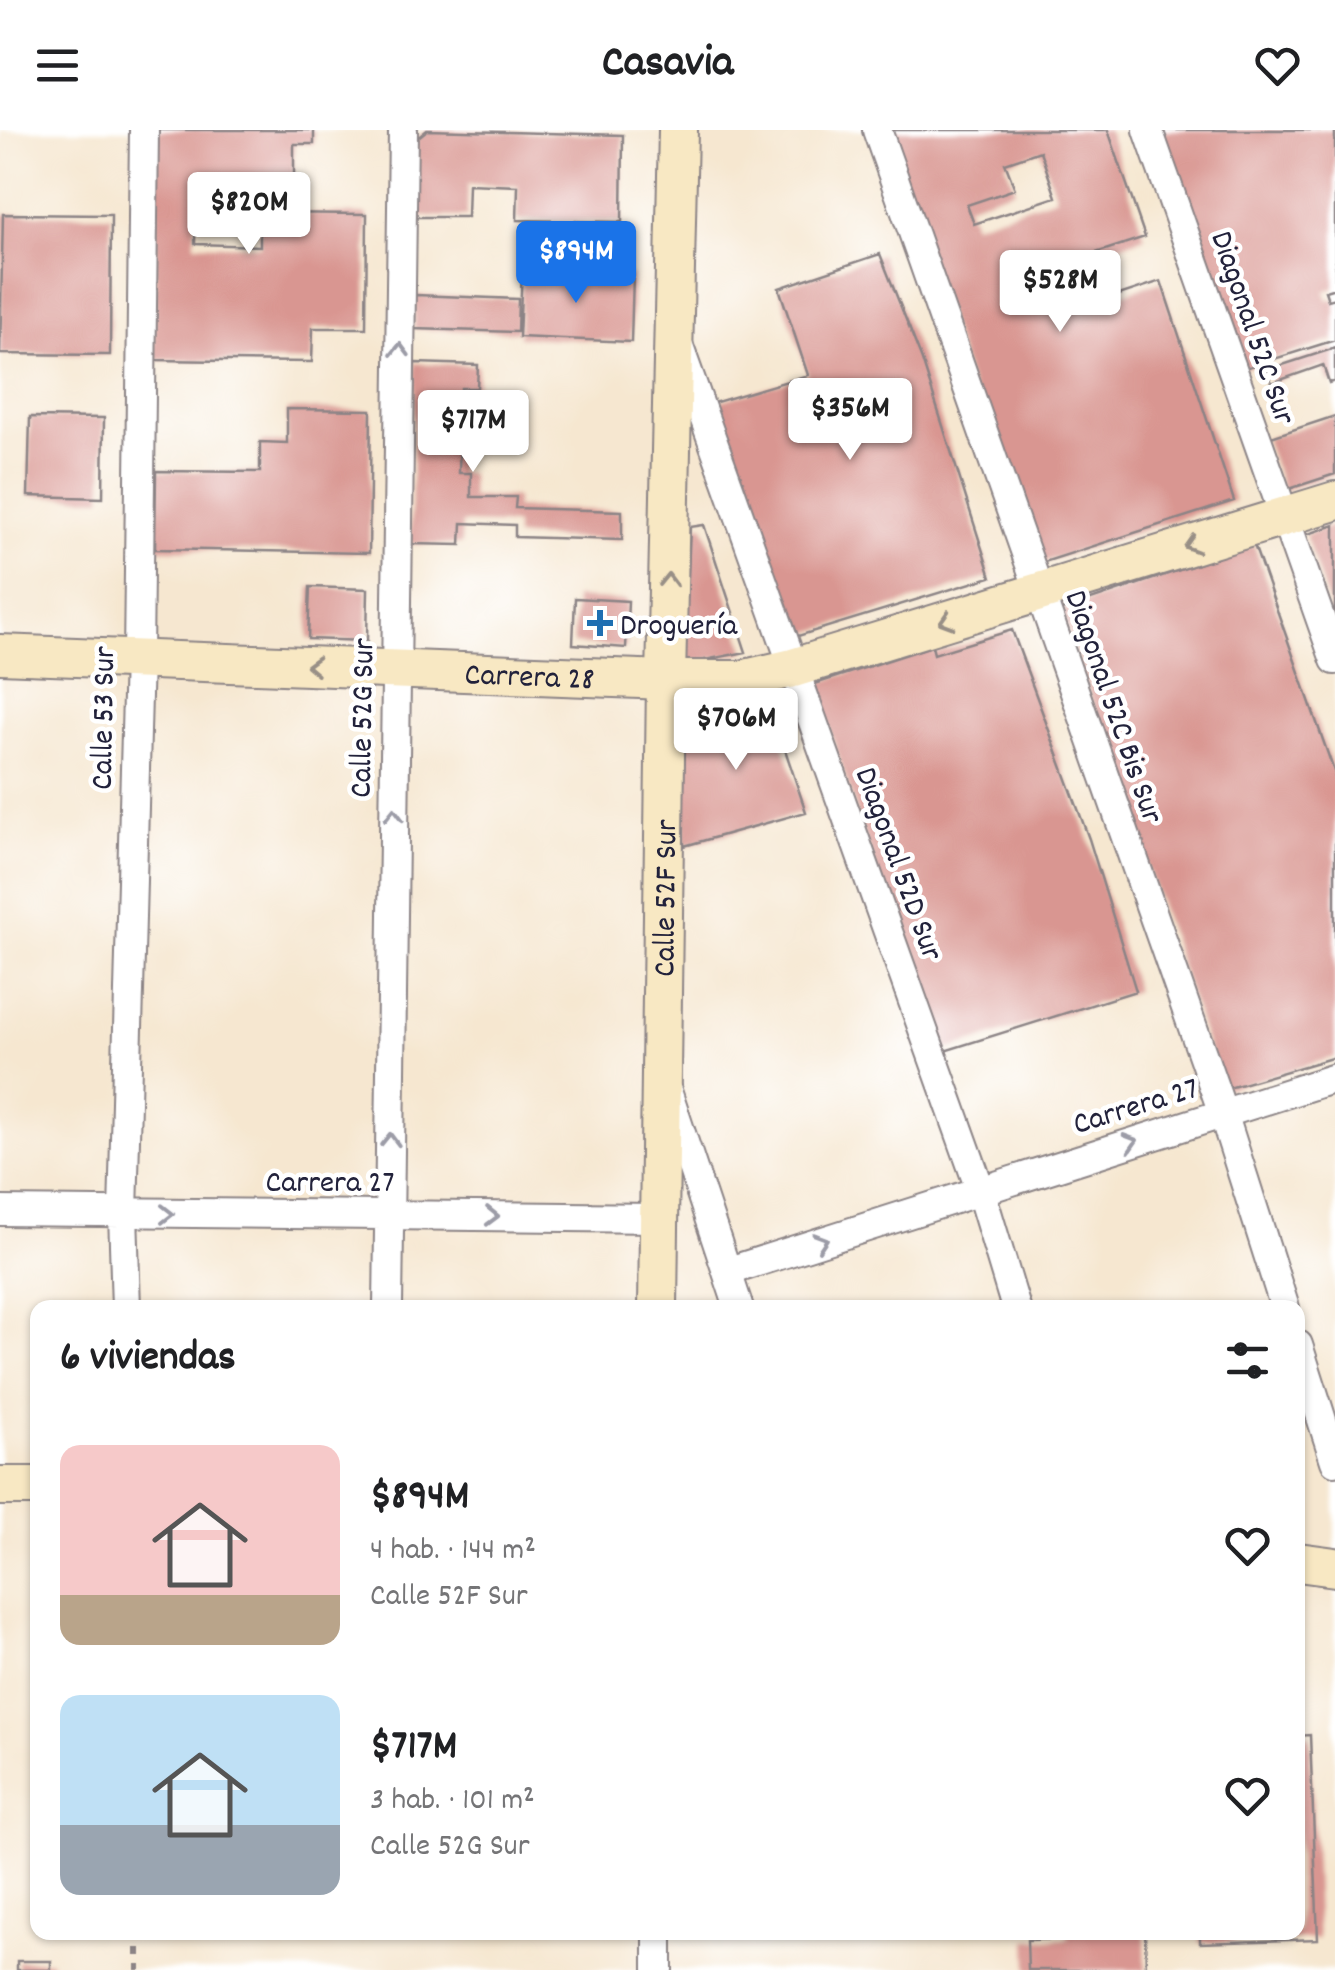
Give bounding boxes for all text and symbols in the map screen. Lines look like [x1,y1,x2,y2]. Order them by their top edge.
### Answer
text: Casavia [602,33,733,97]
icon: menu [30,38,85,93]
icon: heart [1250,38,1305,93]
pin: $820M [179,172,319,257]
text: $820M [209,181,289,227]
pin: $894M [506,221,646,306]
street label: Diagonal 52C Sur [1196,226,1305,432]
text: $894M [538,230,614,276]
pin: $528M [990,250,1130,335]
text: $528M [1022,259,1098,305]
one-way arrow [389,342,410,358]
pin: $356M [780,378,920,463]
text: $356M [810,387,890,433]
pin: $717M [403,390,543,475]
text: $717M [440,399,506,445]
one-way arrow [1184,533,1201,554]
one-way arrow [657,572,678,588]
street label: Diagonal 52C Bis Sur [1050,585,1173,831]
place label: Droguería [620,605,738,651]
one-way arrow [938,609,955,630]
marker: Droguería [589,612,611,634]
street label: Calle 52G Sur [341,638,389,798]
street label: Calle 53 Sur [82,646,130,790]
street label: Carrera 28 [464,654,595,705]
one-way arrow [304,655,320,676]
pin: $706M [666,688,806,773]
text: $706M [696,697,776,743]
street label: Diagonal 52D Sur [840,762,953,968]
one-way arrow [383,807,405,822]
street label: Calle 52F Sur [644,819,692,977]
street label: Carrera 27 [1068,1068,1205,1150]
one-way arrow [379,1132,401,1148]
one-way arrow [1122,1133,1139,1154]
street label: Carrera 27 [265,1162,395,1208]
one-way arrow [160,1203,176,1225]
one-way arrow [486,1205,501,1227]
one-way arrow [812,1232,829,1252]
text: 6 viviendas [60,1330,236,1390]
icon: filters [1220,1333,1275,1388]
text: $894M [370,1469,469,1529]
icon: home [140,1485,260,1605]
icon: heart [1220,1518,1275,1573]
text: 4 hab. · 144 m² [370,1529,536,1575]
text: Calle 52F Sur [370,1575,528,1621]
text: $717M [370,1719,457,1779]
icon: home [140,1735,260,1855]
icon: heart [1220,1768,1275,1823]
text: 3 hab. · 101 m² [370,1779,535,1825]
text: Calle 52G Sur [370,1825,530,1871]

